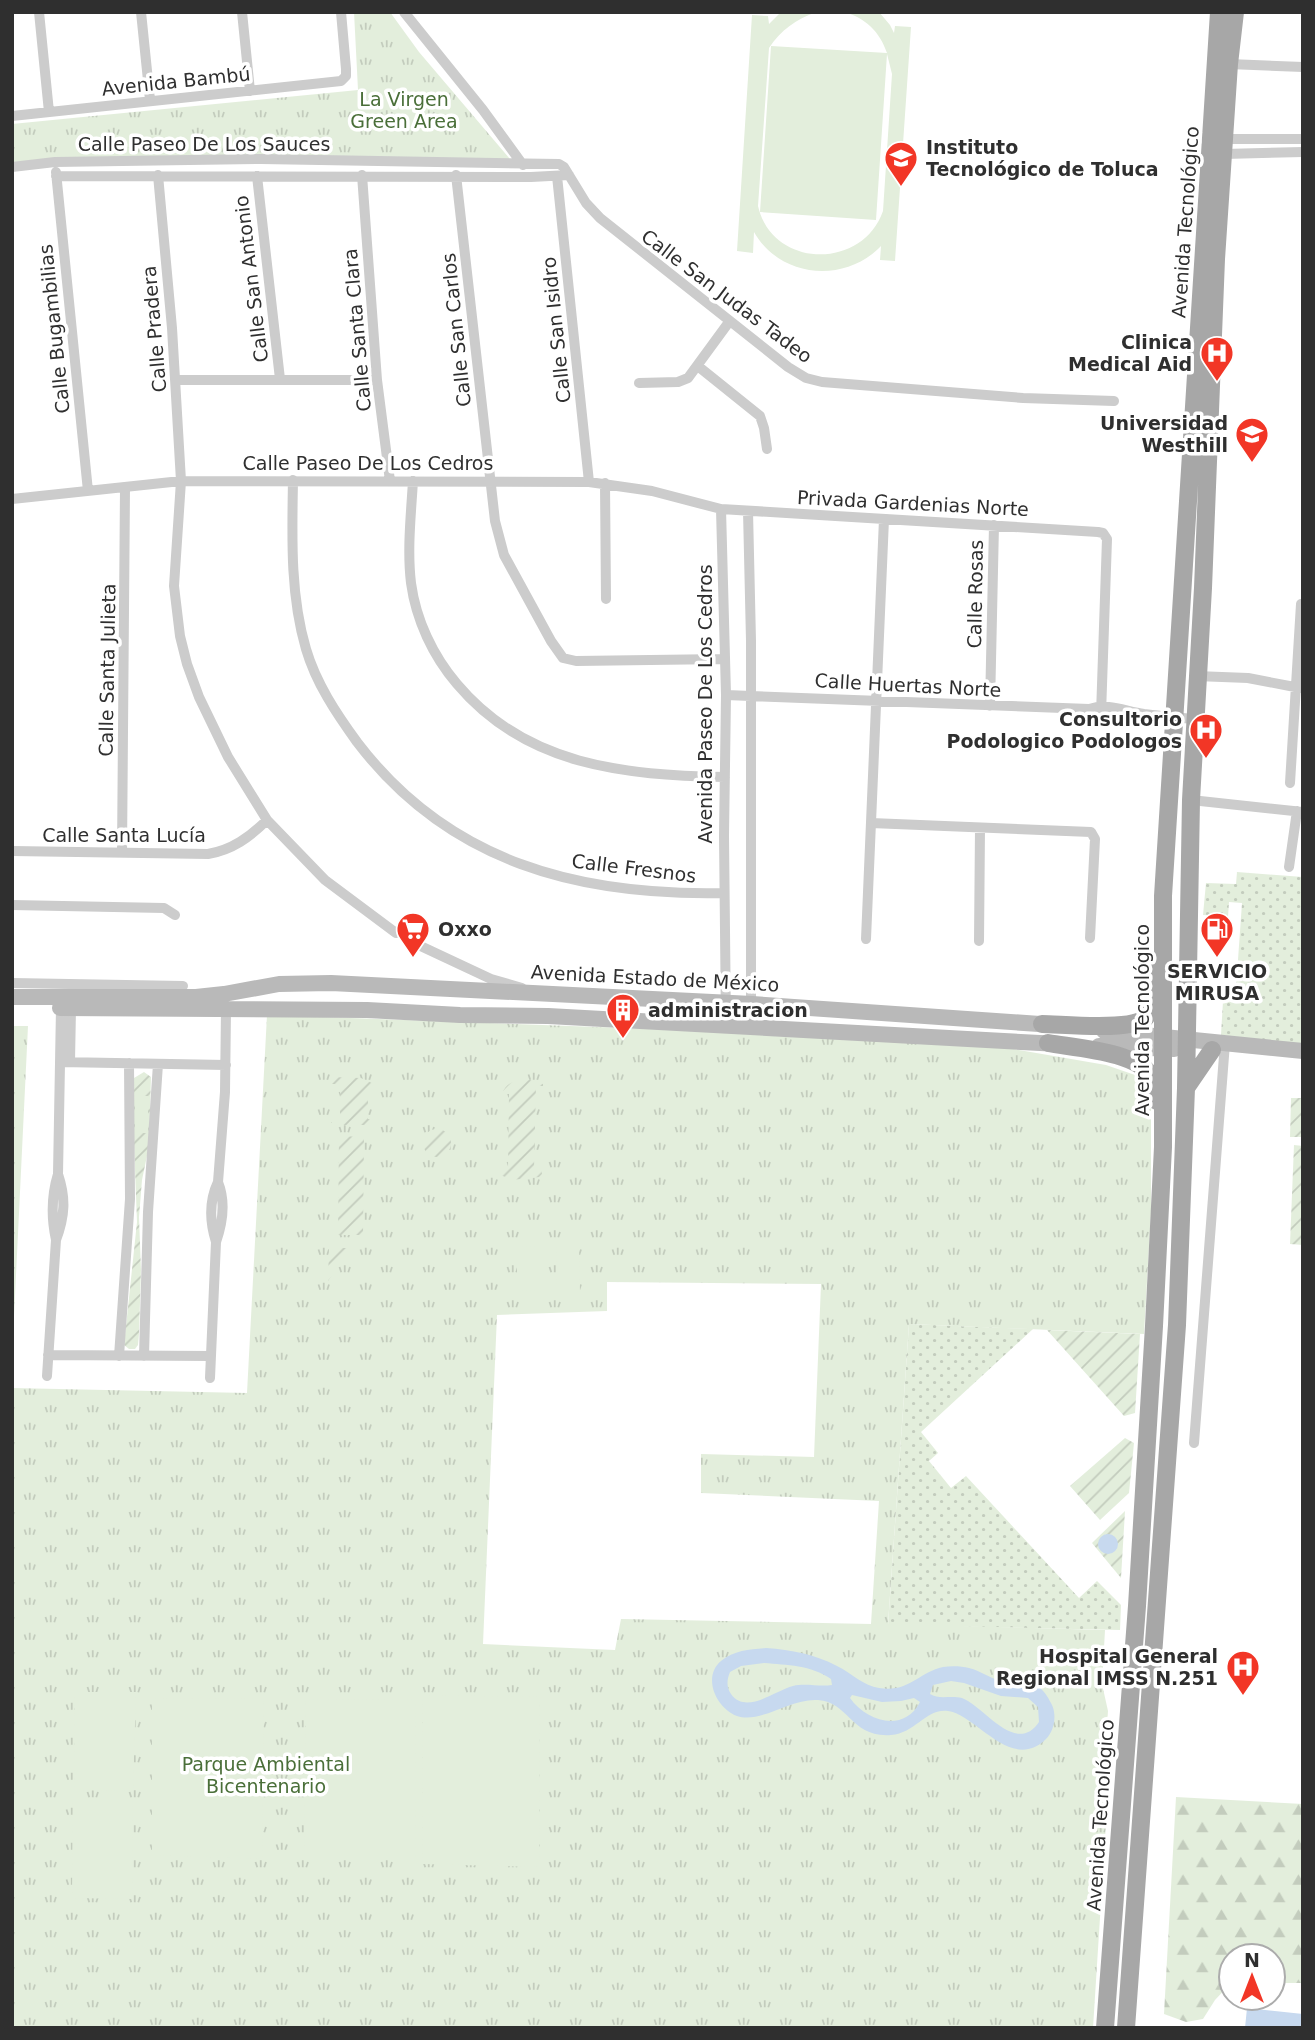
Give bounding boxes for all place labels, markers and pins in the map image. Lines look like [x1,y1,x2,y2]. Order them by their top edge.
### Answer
place label: Instituto Tecnológico de Toluca [926,136,1159,180]
school or university icon: Instituto Tecnológico de Toluca [882,139,920,188]
place label: Clinica Medical Aid [1068,331,1192,375]
hospital icon: Clinica Medical Aid [1198,334,1236,383]
place label: Universidad Westhill [1100,412,1228,456]
school or university icon: Universidad Westhill [1233,415,1271,464]
place label: Consultorio Podologico Podologos [947,708,1182,752]
hospital icon: Consultorio Podologico Podologos [1187,711,1225,760]
supermarket icon: Oxxo [394,910,432,959]
fuel station icon: SERVICIO MIRUSA [1198,910,1236,959]
place label: Oxxo [438,918,492,940]
place label: SERVICIO MIRUSA [1167,960,1267,1004]
building icon: administracion [604,991,642,1040]
place label: administracion [648,999,808,1021]
place label: Hospital General Regional IMSS N.251 [996,1645,1218,1689]
hospital icon: Hospital General Regional IMSS N.251 [1224,1648,1262,1697]

